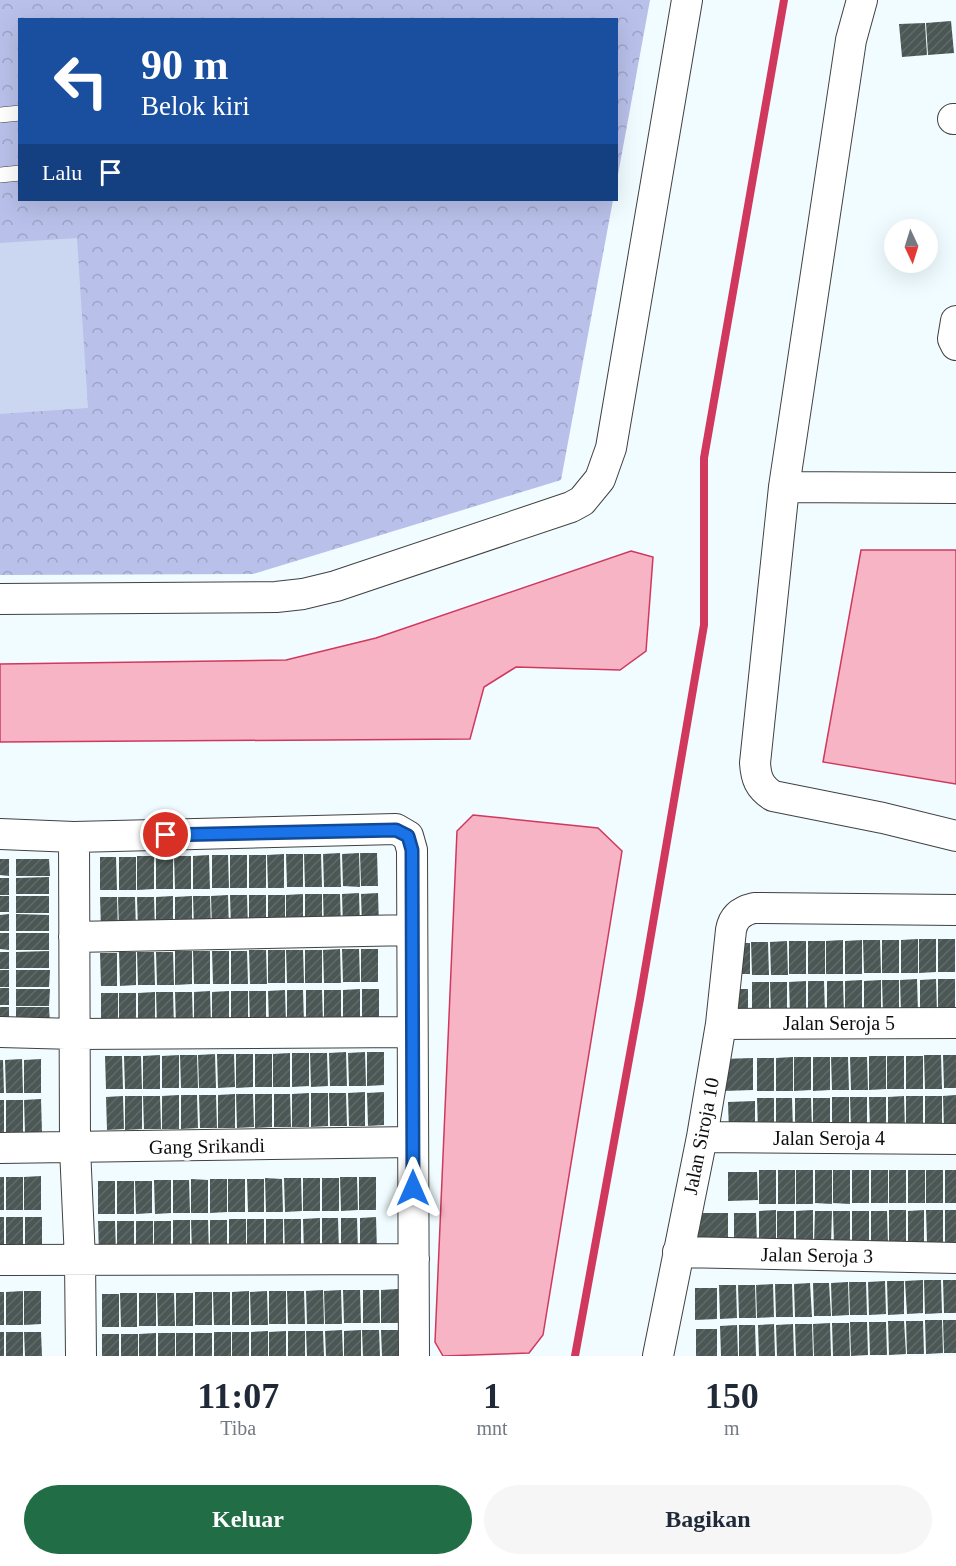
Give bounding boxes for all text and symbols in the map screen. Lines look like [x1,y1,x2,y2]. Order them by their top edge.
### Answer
icon: left [42,42,120,120]
text: 90 m [141,42,229,88]
text: Belok kiri [141,91,250,121]
icon: arrive [94,156,127,189]
text: Lalu [42,160,82,185]
north arrow [884,219,938,273]
map controls [884,219,938,273]
pin [140,809,191,860]
icon: arrive [149,818,182,851]
street label: Jalan Seroja 5 [783,1012,895,1035]
street label: Jalan Siroja 10 [679,1076,724,1197]
street label: Jalan Seroja 4 [773,1127,885,1150]
street label: Gang Srikandi [149,1134,266,1159]
position arrow [381,1156,445,1220]
street label: Jalan Seroja 3 [761,1243,873,1268]
text: 11:07 [197,1376,279,1416]
text: 1 [483,1376,501,1416]
text: 150 [705,1376,759,1416]
text: Tiba [220,1417,256,1439]
text: mnt [476,1417,508,1439]
text: m [724,1417,740,1439]
button: Keluar [24,1485,472,1554]
button: Bagikan [484,1485,932,1554]

